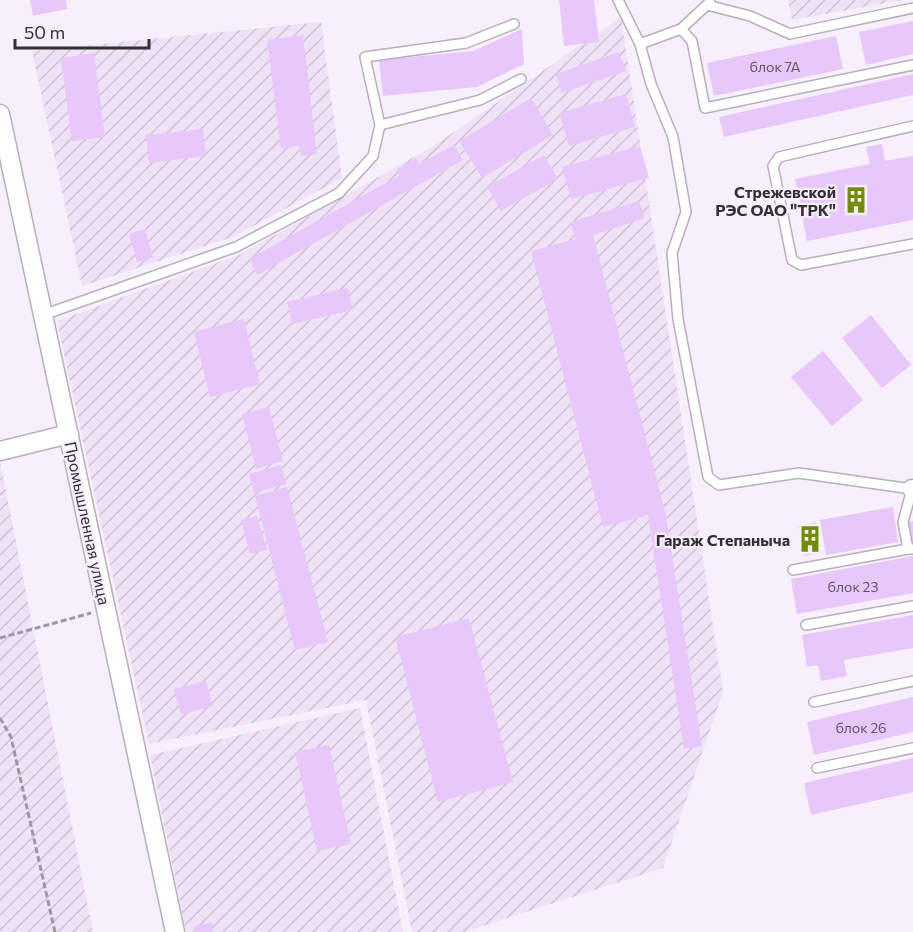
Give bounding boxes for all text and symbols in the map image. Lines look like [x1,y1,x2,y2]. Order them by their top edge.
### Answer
scale bar [15,12,148,50]
text: 50 m [24,21,65,43]
house number: блок 7А [750,58,801,75]
place label: Стрежевской РЭС ОАО "ТРК" [715,182,836,219]
building icon: Стрежевской РЭС ОАО "ТРК" [841,185,871,215]
street label: Промышленная улица [61,440,115,606]
building icon: Гараж Степаныча [795,524,825,554]
place label: Гараж Степаныча [656,530,790,549]
house number: блок 23 [828,578,878,595]
house number: блок 26 [835,719,887,736]

